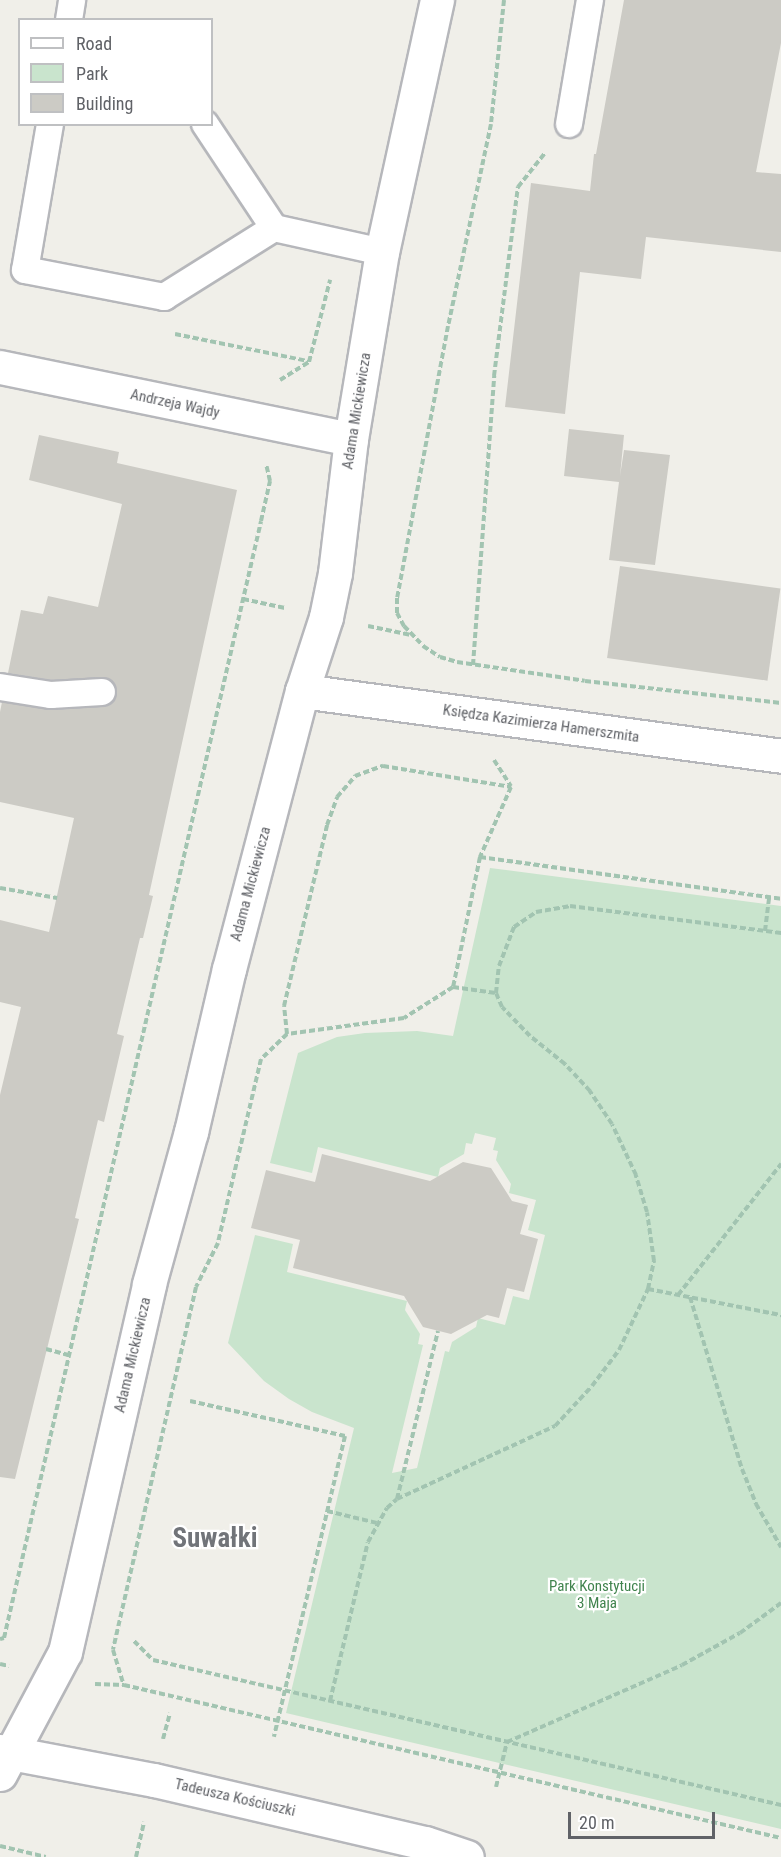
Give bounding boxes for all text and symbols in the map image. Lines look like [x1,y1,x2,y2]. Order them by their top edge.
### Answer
legend [18,18,213,126]
text: Road [76,33,112,54]
text: Park [76,63,108,84]
text: Building [76,93,133,114]
street label: Adama Mickiewicza [339,351,375,471]
street label: Andrzeja Wajdy [129,386,221,422]
street label: Księdza Kazimierza Hamerszmita [442,701,640,747]
street label: Adama Mickiewicza [227,825,275,943]
street label: Adama Mickiewicza [111,1295,155,1415]
district label: Suwałki [172,1523,258,1555]
park label: Park Konstytucji 3 Maja [549,1577,645,1612]
street label: Tadeusza Kościuszki [173,1775,297,1821]
scale bar [571,1800,718,1838]
text: 20 m [579,1812,614,1833]

